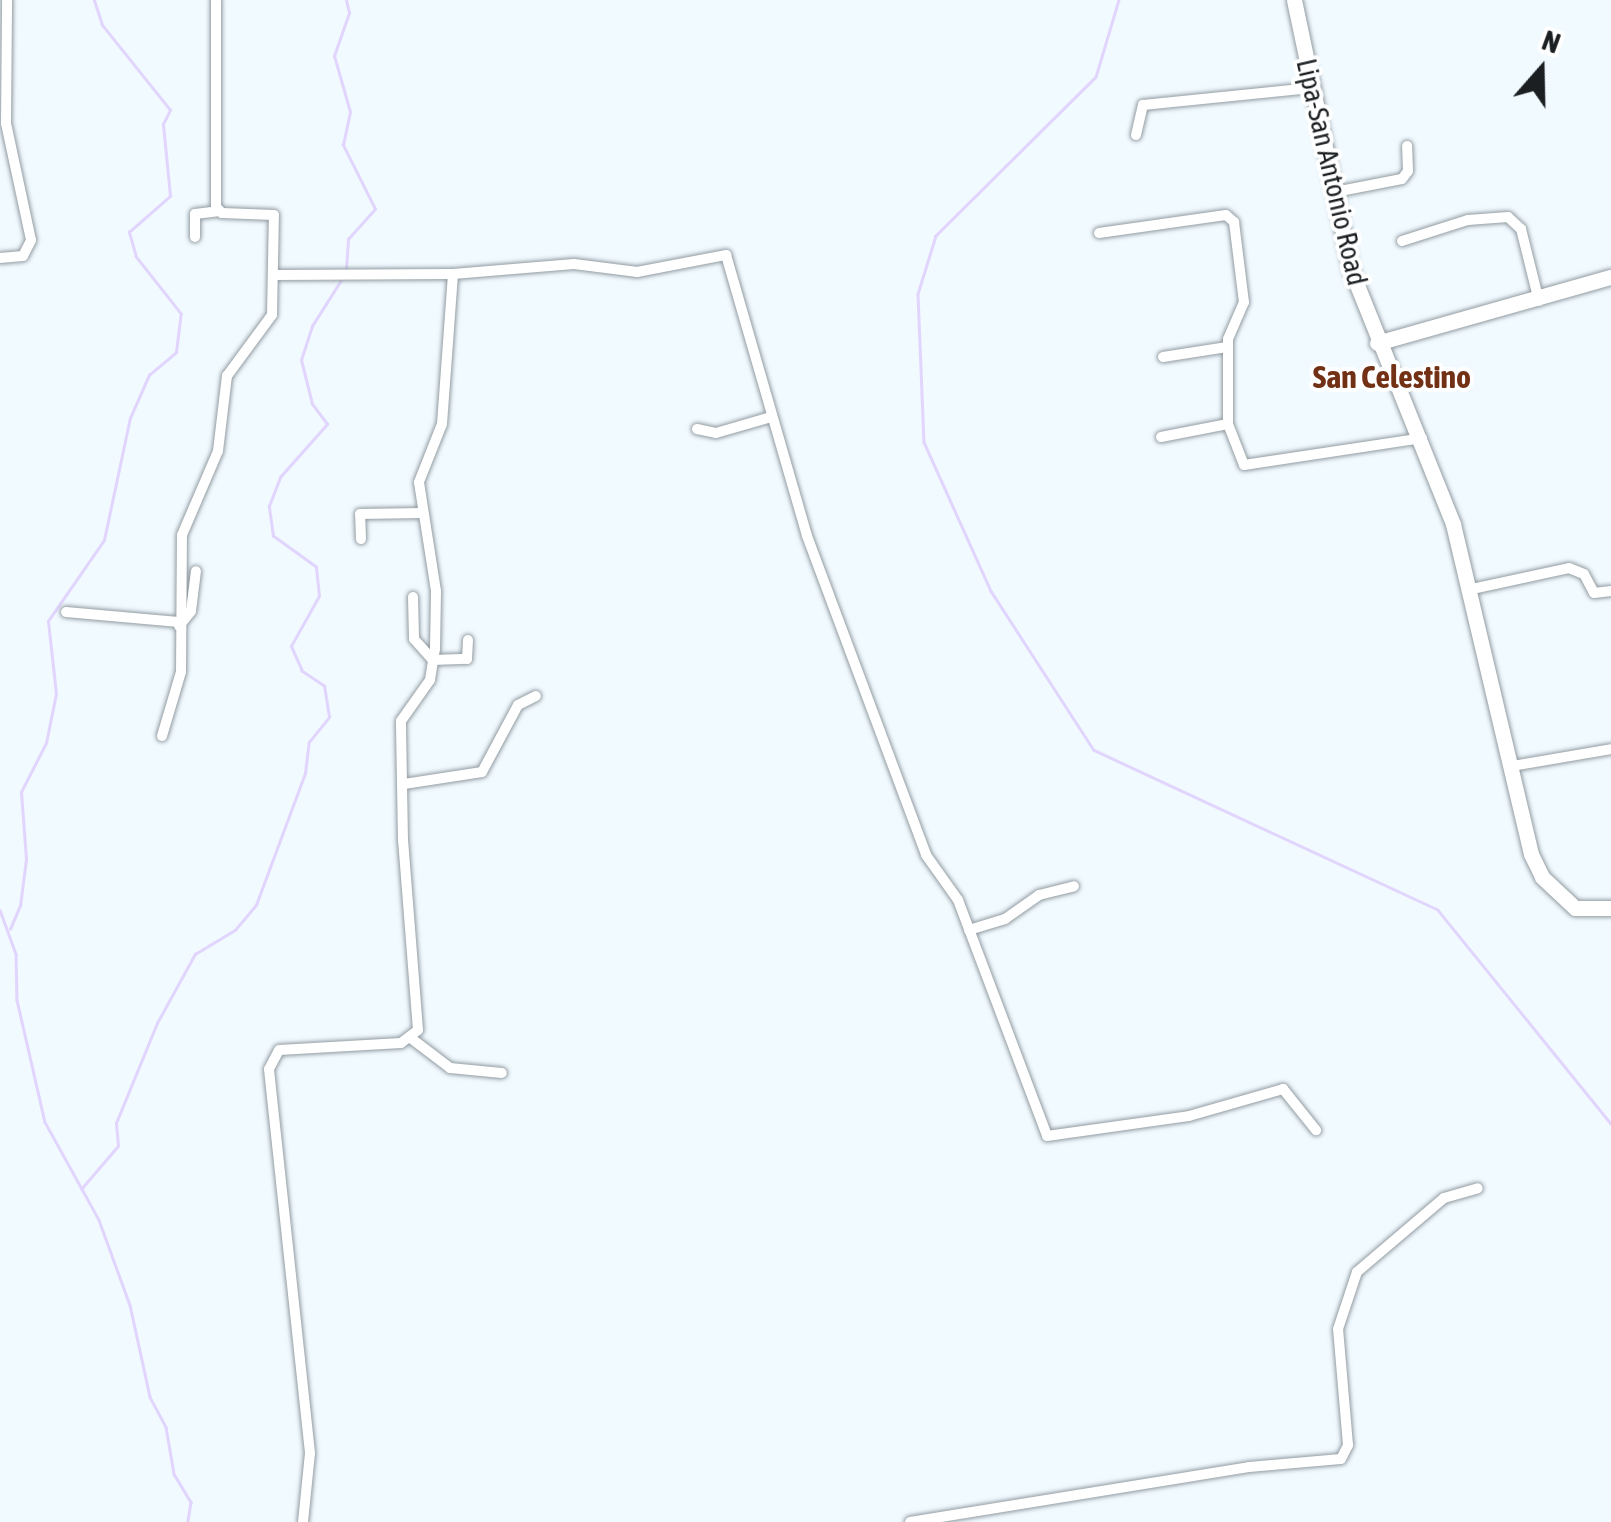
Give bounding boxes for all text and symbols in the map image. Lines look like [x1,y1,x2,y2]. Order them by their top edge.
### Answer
north arrow [1491,20,1591,120]
text: N [1538,24,1565,60]
street label: Lipa-San Antonio Road [1290,55,1374,289]
district label: San Celestino [1313,358,1471,396]

